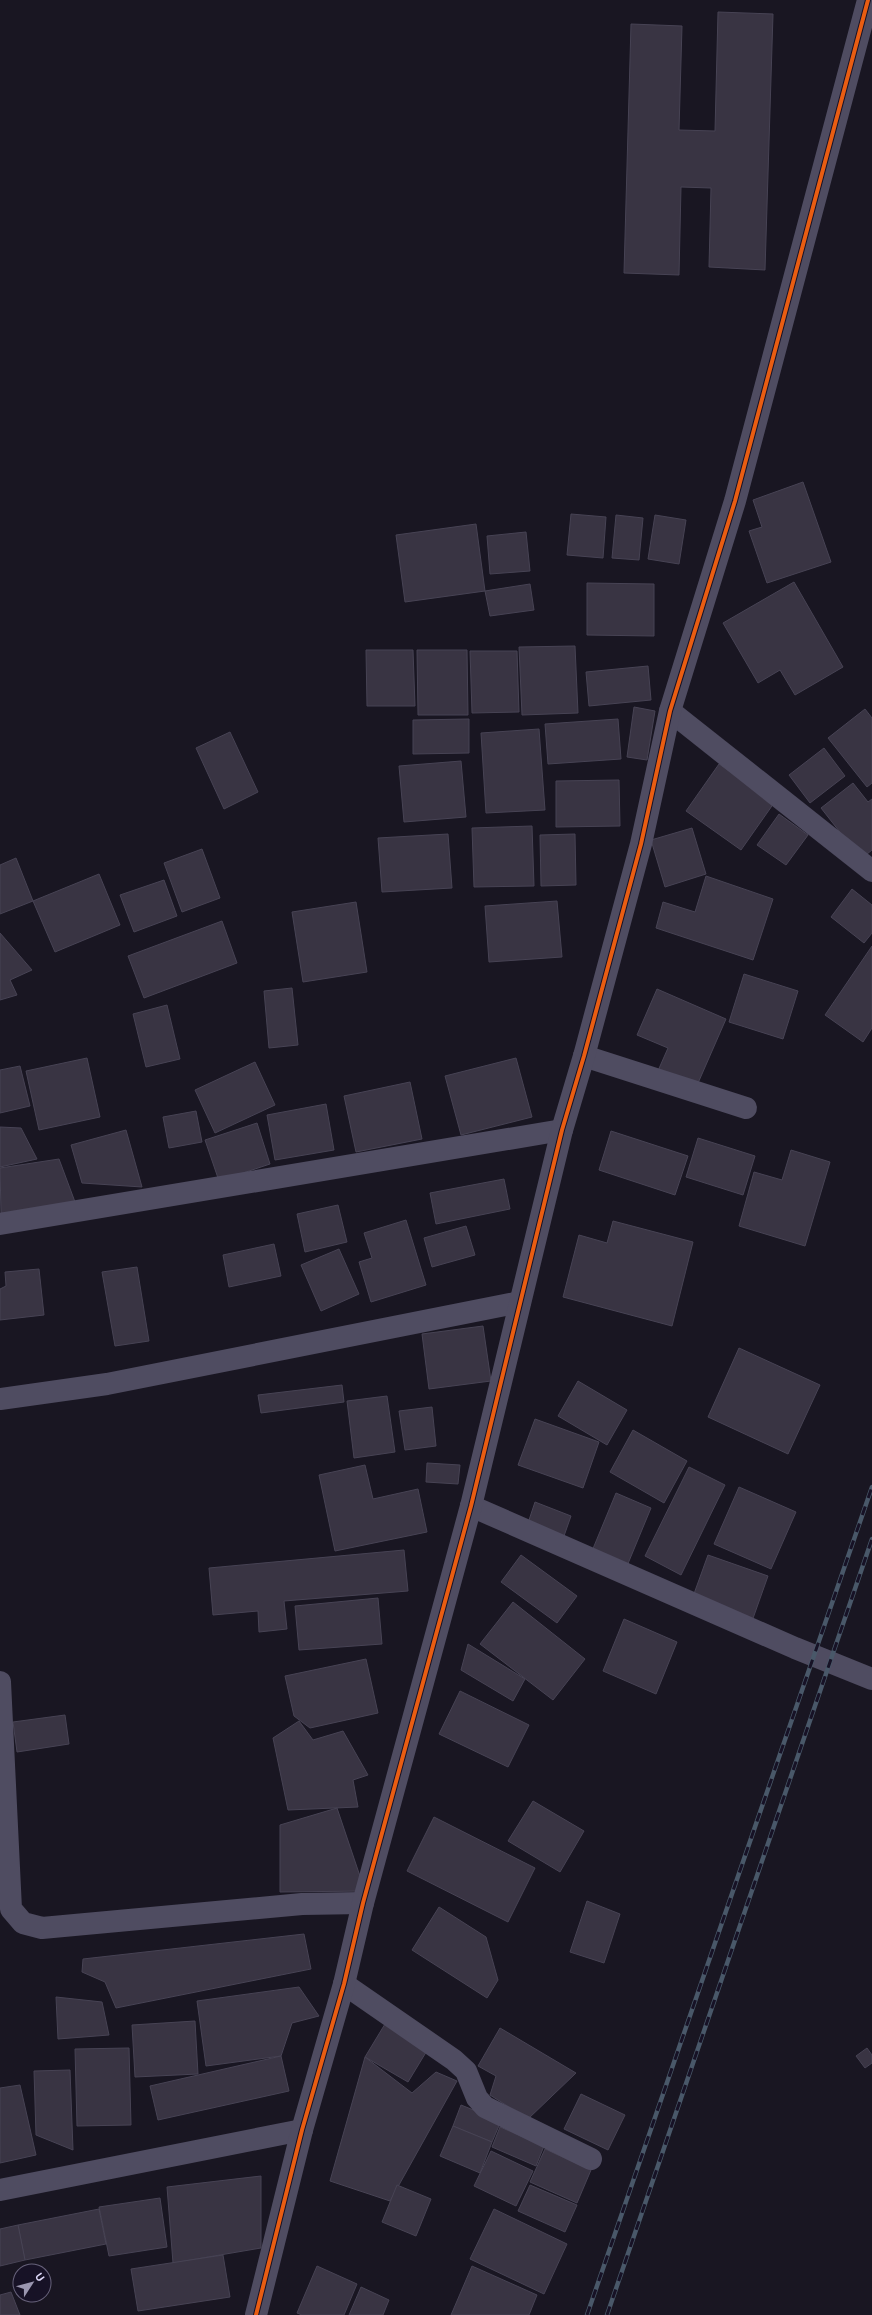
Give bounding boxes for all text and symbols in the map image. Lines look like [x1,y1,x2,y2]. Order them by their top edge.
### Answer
north arrow [12,2263,52,2303]
text: U [33,2270,47,2284]

